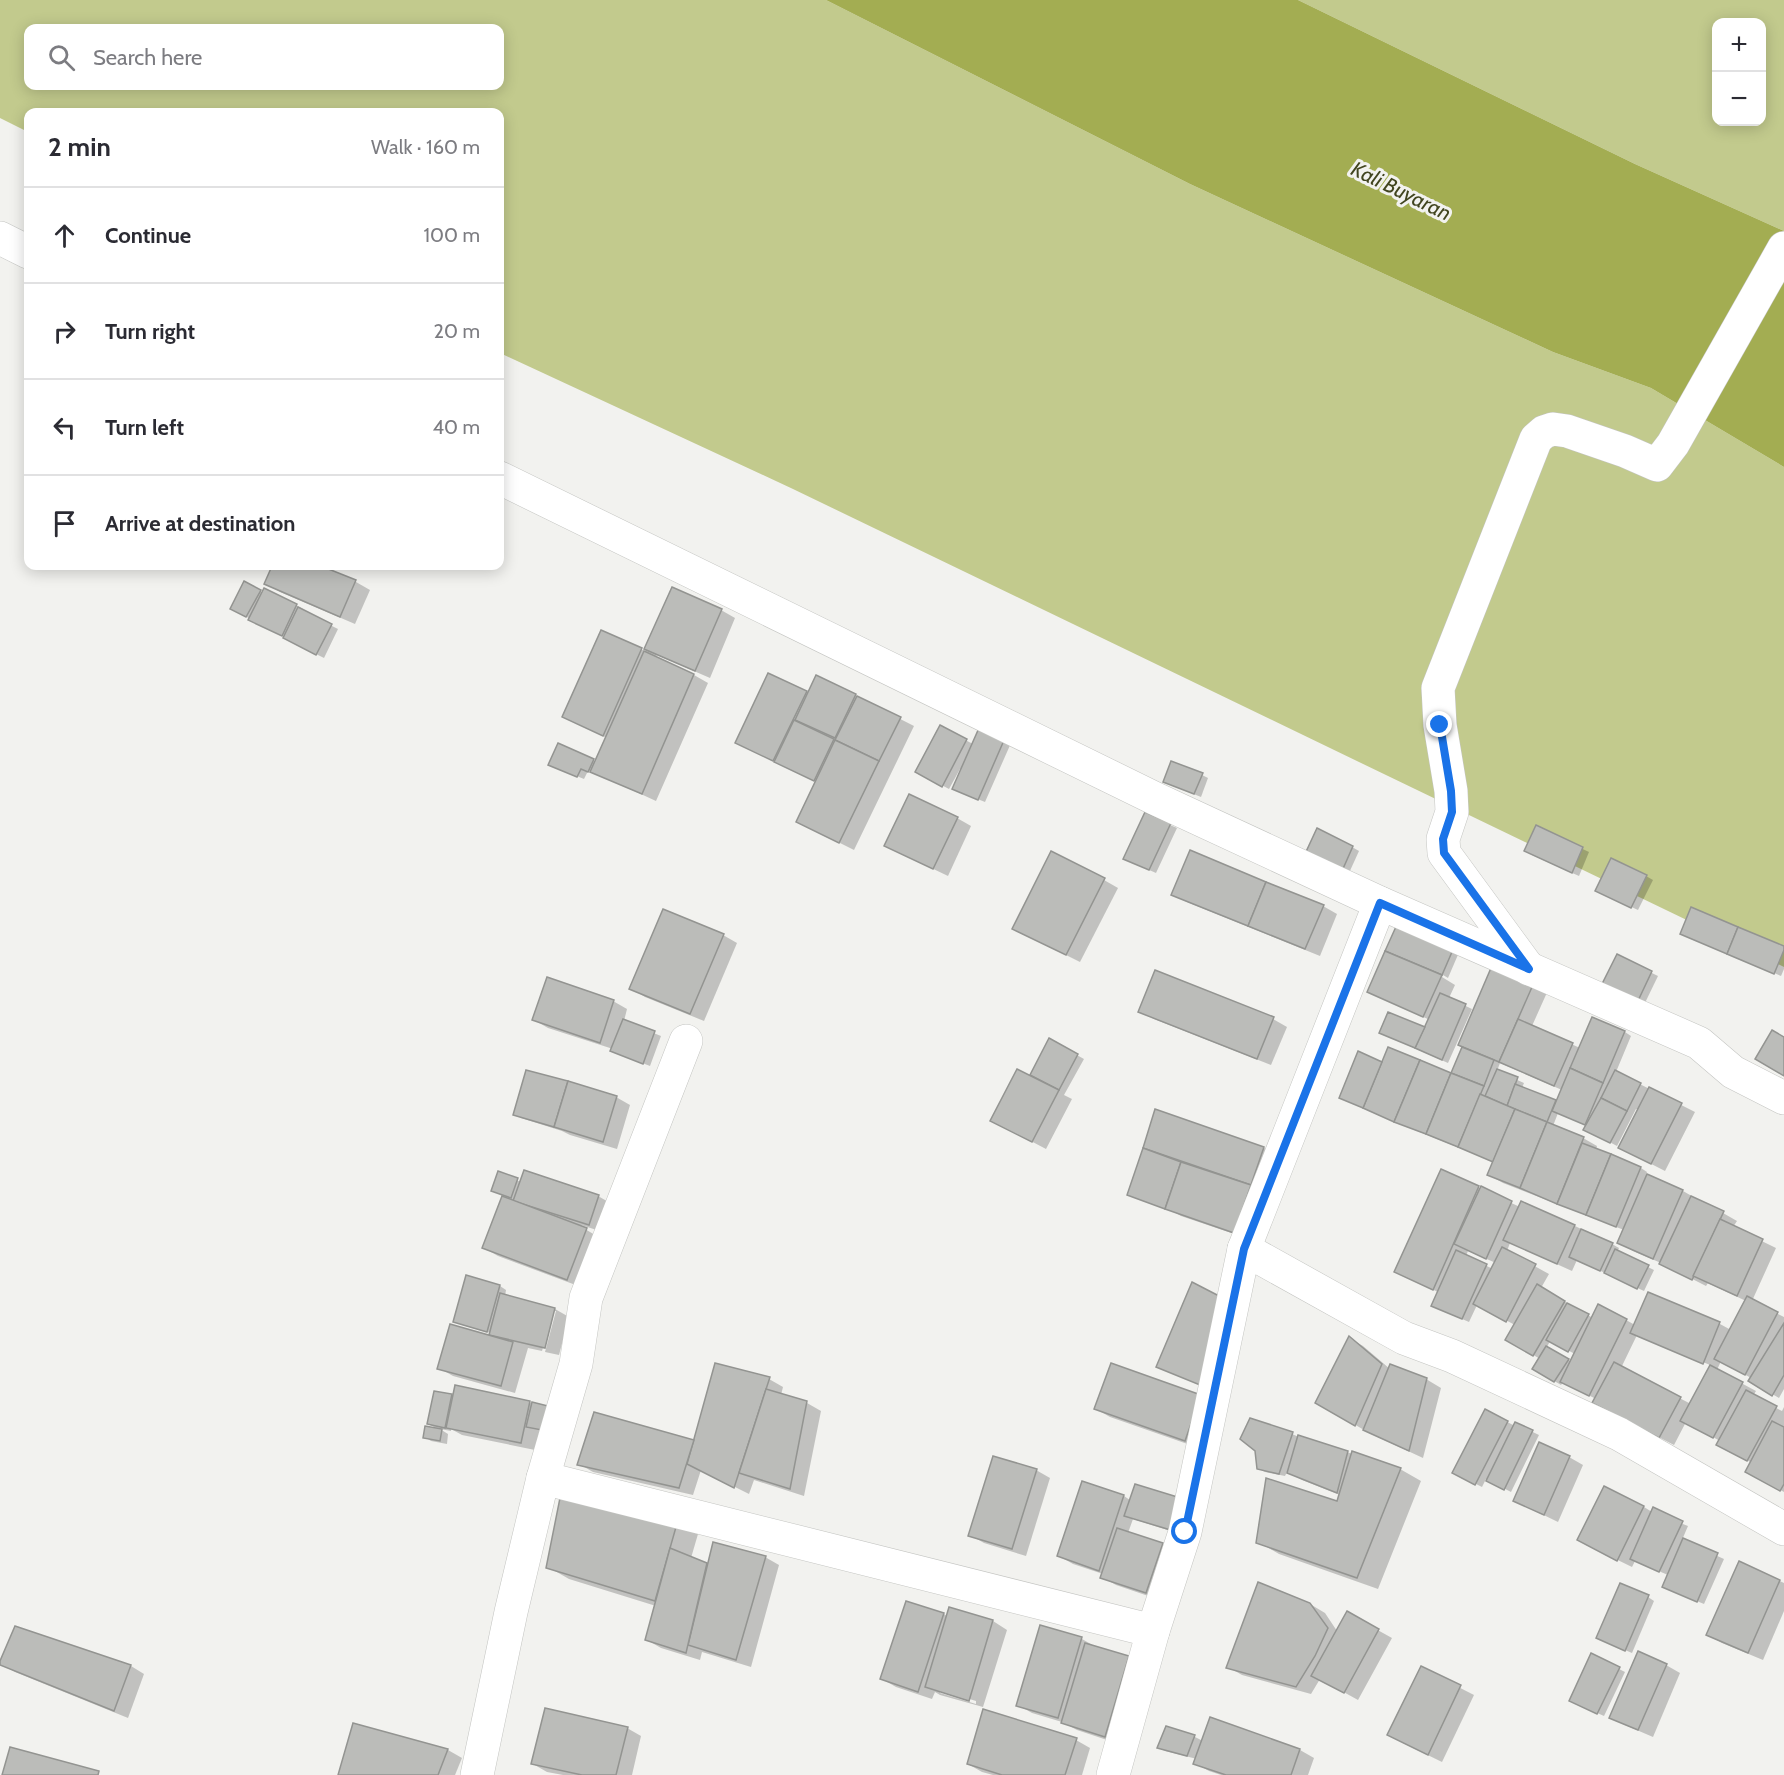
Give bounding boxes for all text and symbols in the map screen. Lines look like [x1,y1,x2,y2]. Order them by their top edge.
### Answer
map controls [1712,18,1766,126]
button: + [1712,18,1766,72]
search box [24,24,504,90]
icon: search [45,41,78,74]
text: Search here [93,44,202,71]
button: − [1712,72,1766,126]
text: 2 min [48,131,111,163]
text: Walk · 160 m [371,135,480,159]
water label: Kali Buyaran [1347,156,1455,225]
icon: ahead [48,219,81,252]
text: Continue [105,222,191,249]
text: 100 m [424,223,480,247]
icon: right [48,315,81,348]
text: Turn right [105,318,195,345]
text: 20 m [434,319,480,343]
icon: left [48,411,81,444]
text: Turn left [105,414,184,441]
text: 40 m [432,415,480,439]
icon: arrive [48,507,81,540]
text: Arrive at destination [105,510,295,537]
route end [1426,711,1452,737]
route start [1171,1518,1197,1544]

